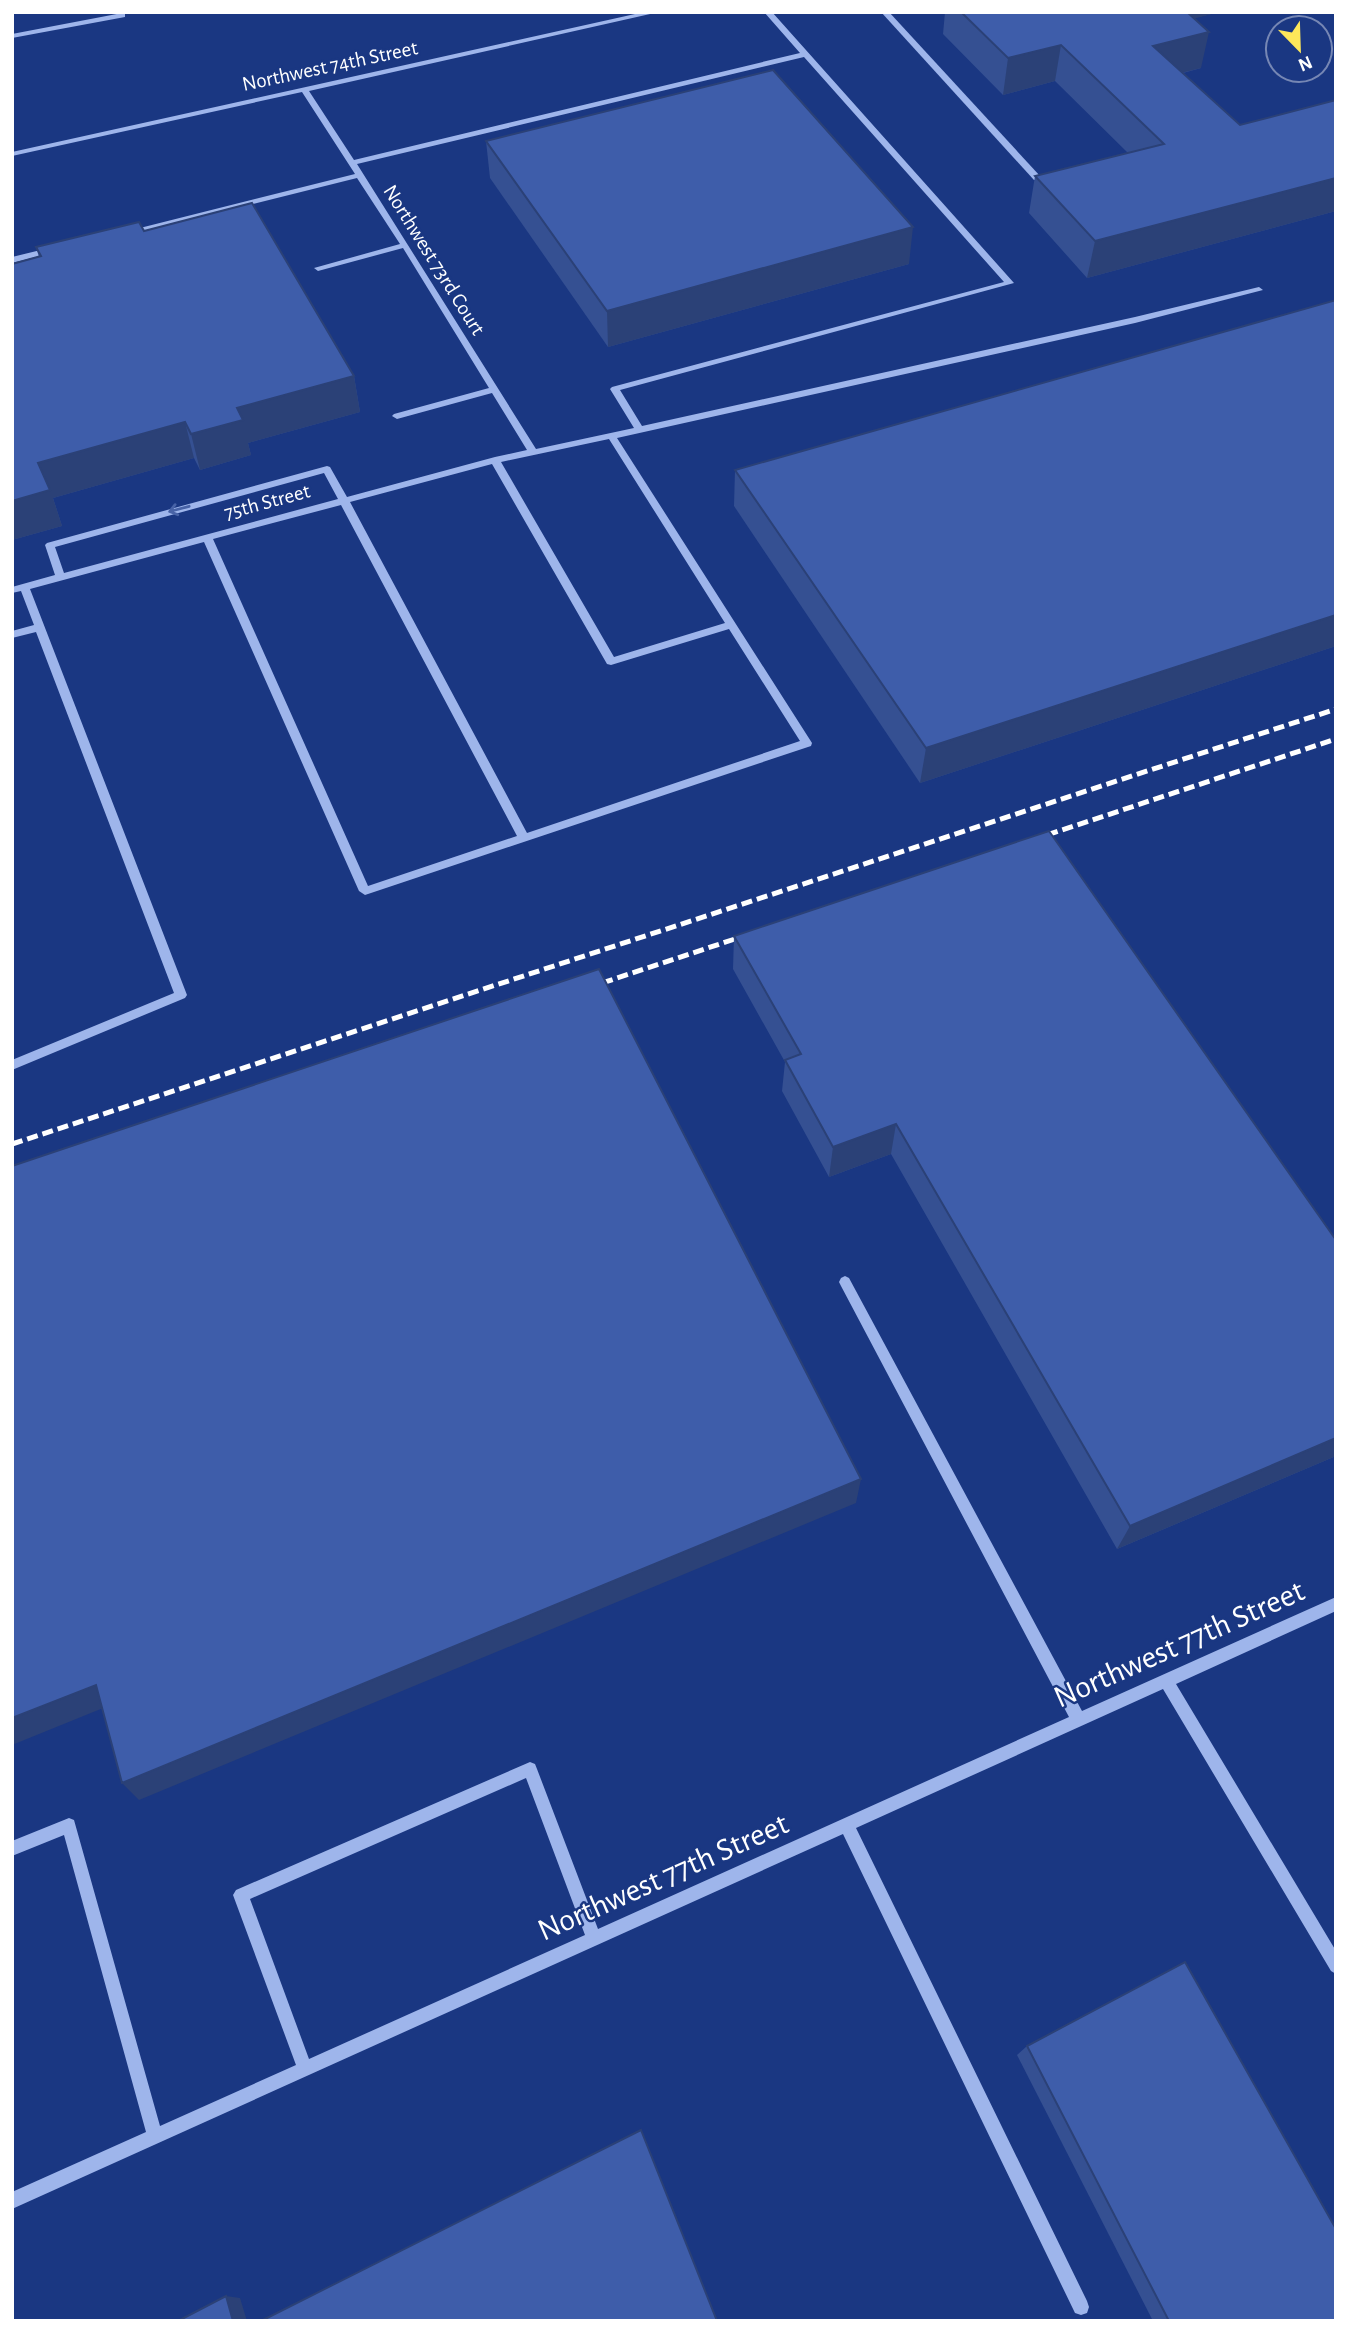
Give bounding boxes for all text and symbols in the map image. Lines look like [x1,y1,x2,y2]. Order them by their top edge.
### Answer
north arrow [1264,14,1334,84]
street label: Northwest 74th Street [240,37,420,95]
text: N [1295,52,1315,75]
street label: Northwest 73rd Court [379,181,489,339]
street label: 75th Street [222,480,313,524]
one-way arrow [168,504,190,517]
street label: Northwest 77th Street [1049,1574,1309,1714]
street label: Northwest 77th Street [533,1807,793,1947]

